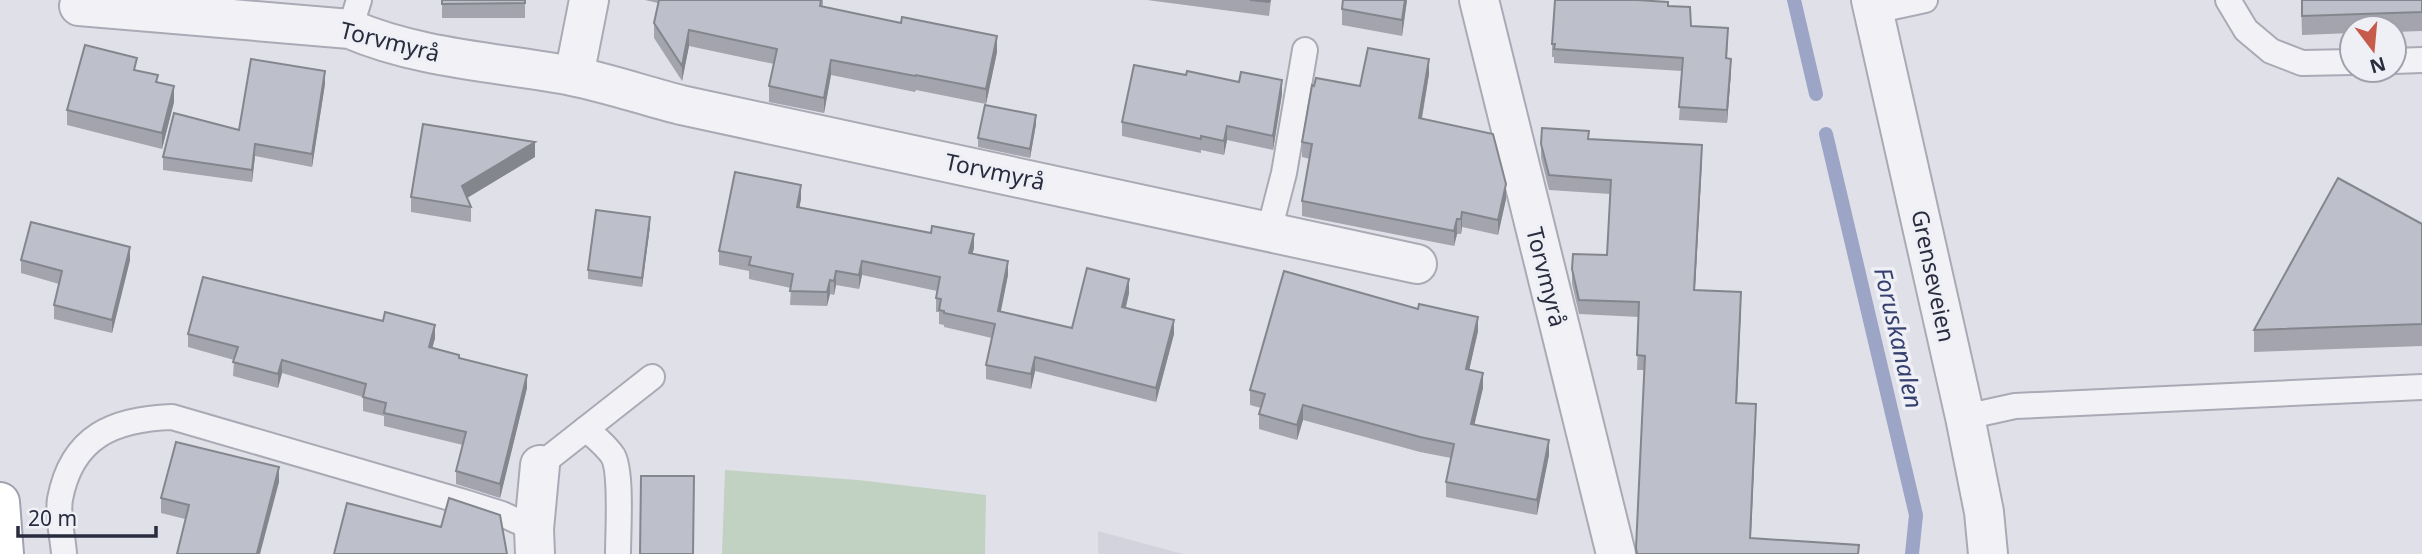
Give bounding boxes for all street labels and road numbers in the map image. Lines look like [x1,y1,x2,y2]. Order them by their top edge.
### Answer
street label: Torvmyrå [337,13,443,69]
street label: Torvmyrå [942,145,1048,197]
street label: Grenseveien [1904,207,1964,345]
street label: Torvmyrå [1519,224,1575,330]

